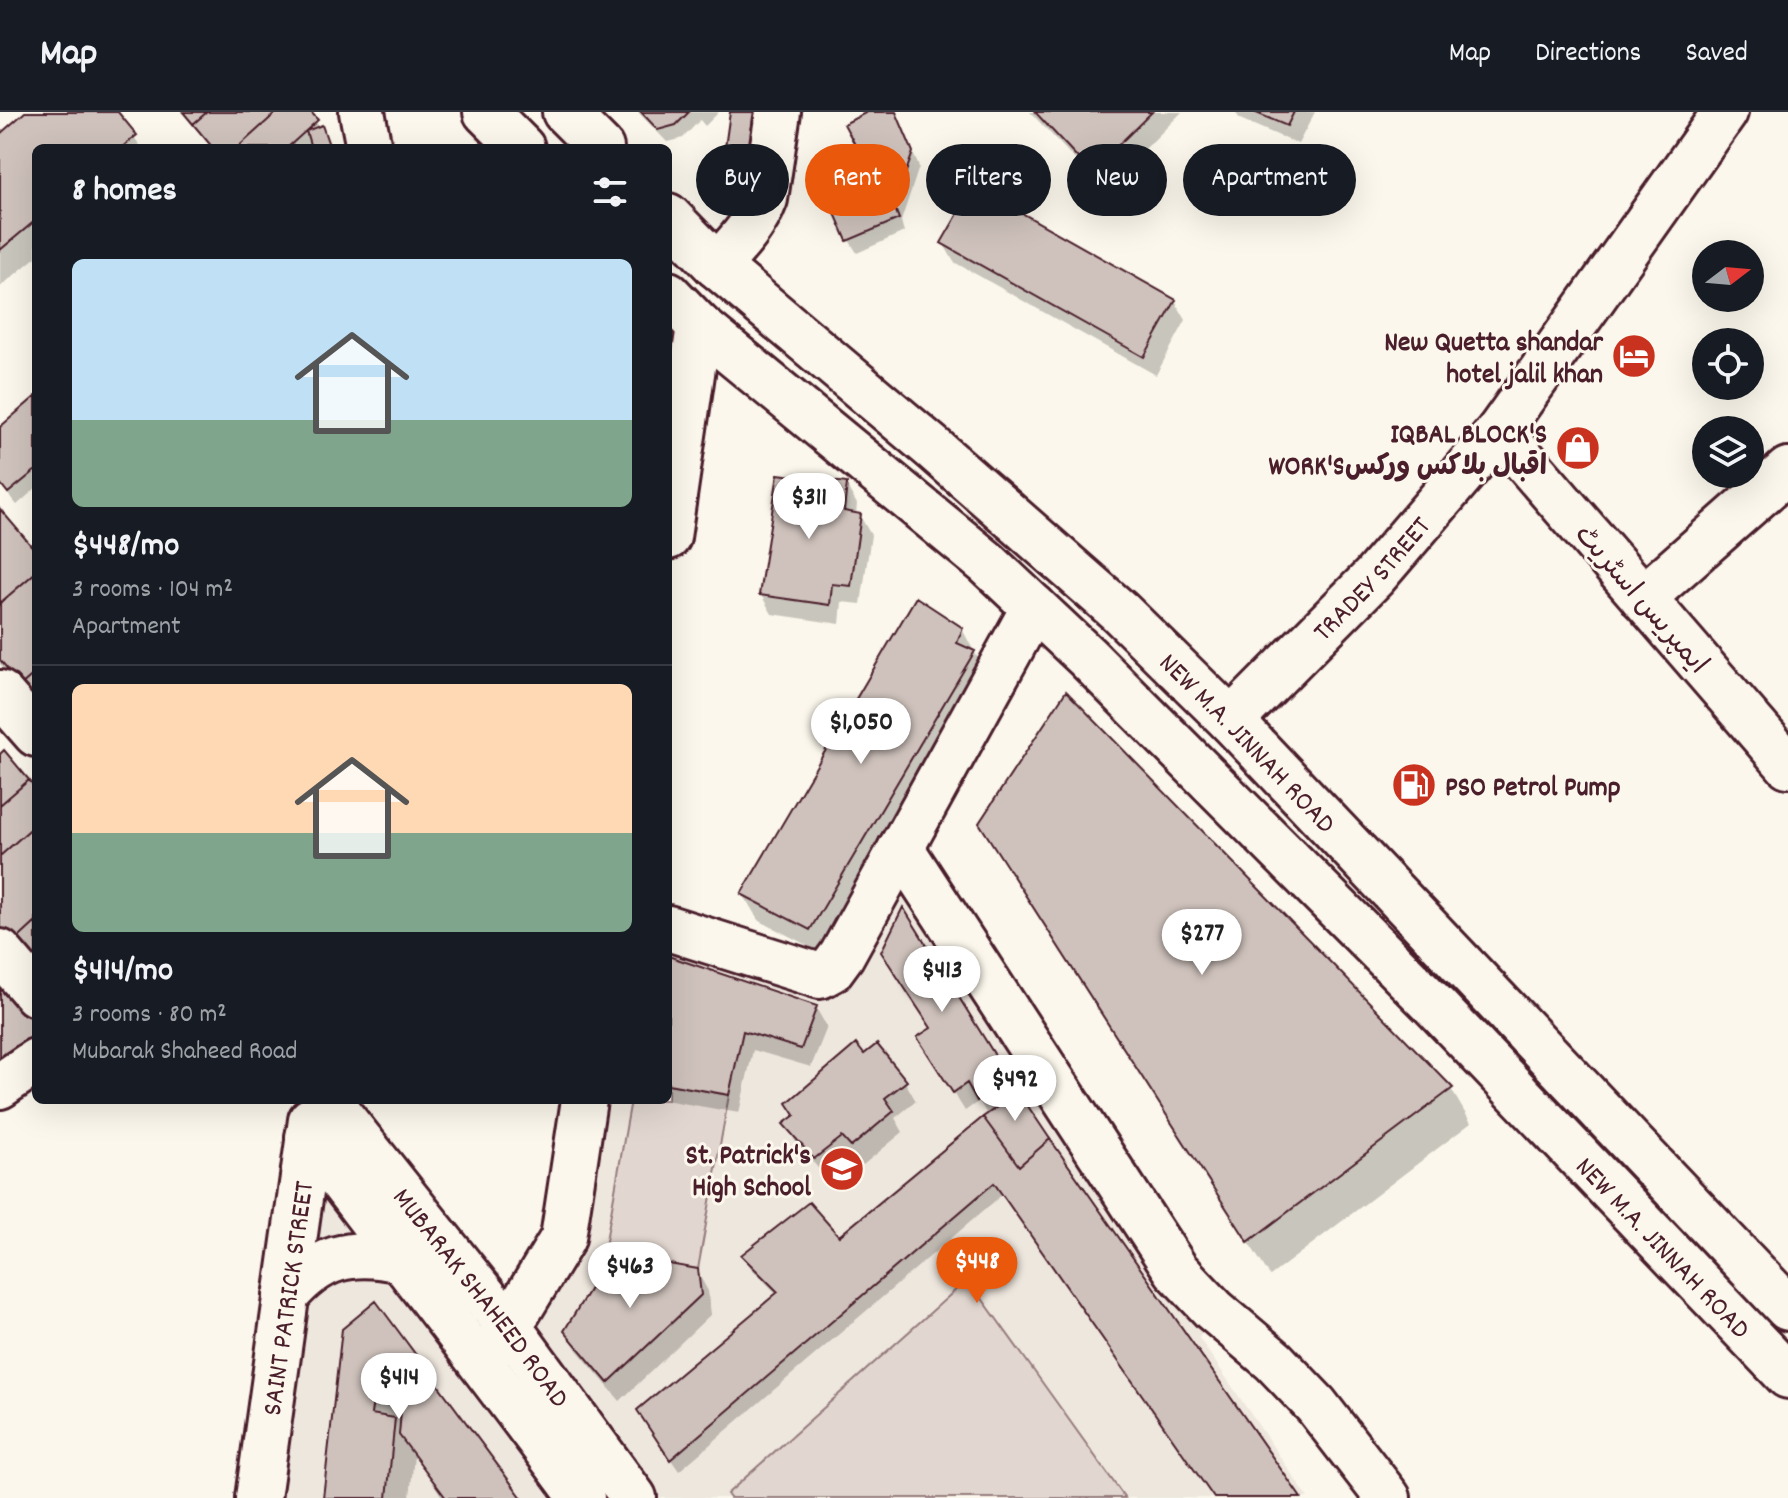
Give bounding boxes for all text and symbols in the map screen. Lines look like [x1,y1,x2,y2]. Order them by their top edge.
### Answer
text: Map [40,28,98,83]
text: Map [1449,35,1491,75]
text: Directions [1535,35,1641,75]
text: Saved [1685,35,1748,75]
chip: Buy [696,144,789,216]
chip: Rent [805,144,910,216]
chip: Filters [926,144,1051,216]
chip: New [1067,144,1167,216]
chip: Apartment [1183,144,1356,216]
text: 8 homes [72,168,177,217]
icon: filters [588,170,632,214]
north arrow [1692,240,1764,312]
map controls [1692,240,1764,488]
icon: home [280,311,424,455]
place label: New Quetta shandar hotel jalil khan [1384,325,1604,397]
button: locate [1692,328,1764,400]
hotel icon: New Quetta shandar hotel jalil khan [1610,332,1658,380]
button: layers [1692,416,1764,488]
place label: IQBAL BLOCK'S WORK'Sاقبال بلاکس ورکس [1268,417,1547,489]
shop icon: IQBAL BLOCK'S WORK'Sاقبال بلاکس ورکس [1554,424,1602,472]
pin: $311 [762,473,856,541]
text: $311 [791,480,827,517]
street label: TRADEY STREET [1306,510,1442,653]
street label: ایمپریس اسٹریٹ [1563,518,1716,685]
text: $448/mo [72,523,179,572]
text: 3 rooms · 104 m² [72,572,233,609]
text: Apartment [72,609,181,646]
street label: NEW M.A. JINNAH ROAD [1148,646,1343,845]
pin: $1,050 [796,698,926,766]
text: $1,050 [829,705,893,742]
icon: home [280,736,424,880]
fuel station icon: PSO Petrol Pump [1390,761,1438,809]
place label: PSO Petrol Pump [1445,770,1621,810]
pin: $277 [1155,909,1249,977]
text: $277 [1180,916,1224,953]
pin: $413 [895,946,989,1014]
text: $414/mo [72,948,173,997]
text: $413 [921,953,963,990]
text: 3 rooms · 80 m² [72,997,227,1034]
text: Mubarak Shaheed Road [72,1034,297,1071]
pin: $492 [968,1055,1062,1123]
text: $492 [991,1062,1039,1099]
place label: St. Patrick's High School [686,1138,811,1210]
school or university icon: St. Patrick's High School [818,1145,866,1193]
street label: NEW M.A. JINNAH ROAD [1564,1150,1758,1350]
street label: SAINT PATRICK STREET [255,1179,327,1418]
street label: MUBARAK SHAHEED ROAD [380,1181,577,1418]
pin: $448 [930,1237,1024,1305]
pin: $463 [583,1242,677,1310]
text: $448 [954,1244,1000,1281]
text: $463 [606,1249,654,1286]
pin: $414 [352,1353,446,1421]
text: $414 [379,1360,419,1397]

